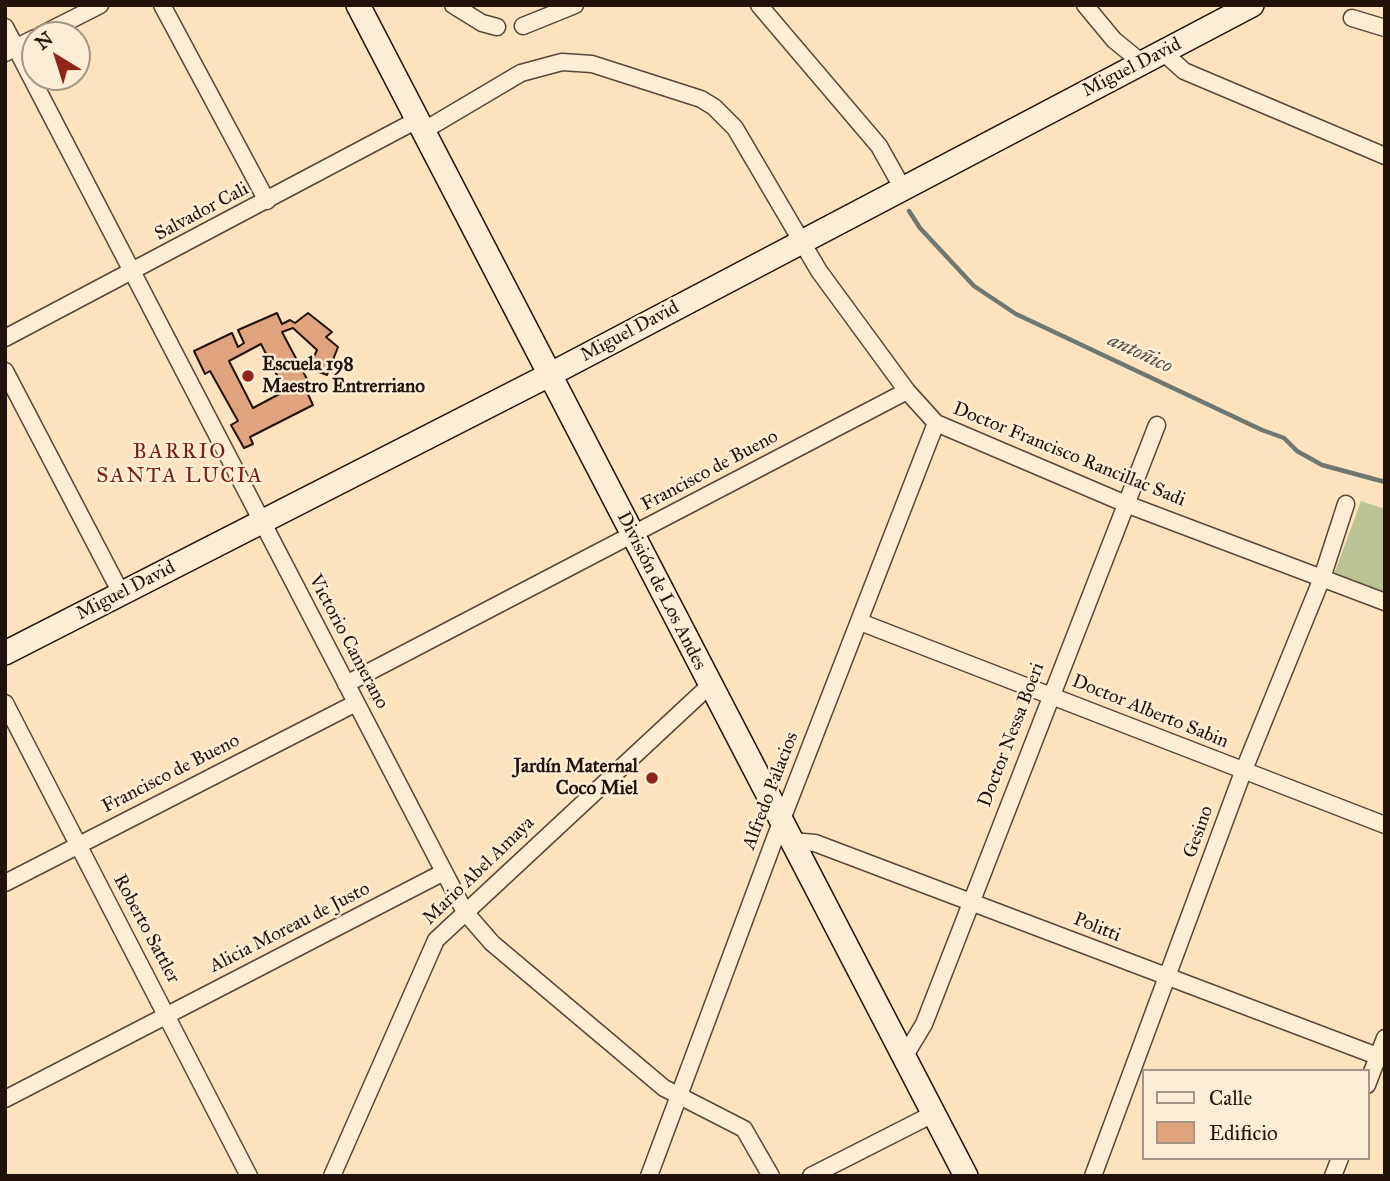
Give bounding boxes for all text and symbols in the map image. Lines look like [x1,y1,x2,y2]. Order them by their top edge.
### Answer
north arrow [21,21,91,91]
text: N [31,27,57,55]
street label: Miguel David [1079,33,1185,103]
street label: Salvador Cali [151,178,253,246]
street label: Miguel David [577,297,683,367]
water label: antoñico [1104,328,1176,380]
place label: Escuela 198 Maestro Entrerriano [262,354,425,398]
marker: Escuela 198 Maestro Entrerriano [240,368,256,384]
street label: Doctor Francisco Rancillac Sadi [949,398,1189,512]
street label: Francisco de Bueno [638,425,782,517]
district label: BARRIO SANTA LUCIA [98,440,262,490]
street label: División de Los Andes [611,508,711,674]
street label: Miguel David [73,556,179,626]
street label: Victorio Camerano [303,571,393,713]
street label: Doctor Nessa Boeri [974,660,1050,810]
street label: Doctor Alberto Sabin [1068,670,1232,754]
street label: Francisco de Bueno [98,729,244,819]
street label: Alfredo Palacios [738,729,804,853]
place label: Jardín Maternal Coco Miel [514,756,638,800]
marker: Jardín Maternal Coco Miel [644,770,660,786]
street label: Gesino [1179,803,1219,861]
street label: Mario Abel Amaya [418,812,540,930]
street label: Roberto Sattler [108,871,184,987]
street label: Alicia Moreau de Justo [206,878,374,978]
street label: Politti [1070,908,1124,948]
legend [1142,1069,1369,1160]
text: Calle [1209,1085,1252,1111]
text: Edificio [1209,1120,1278,1146]

